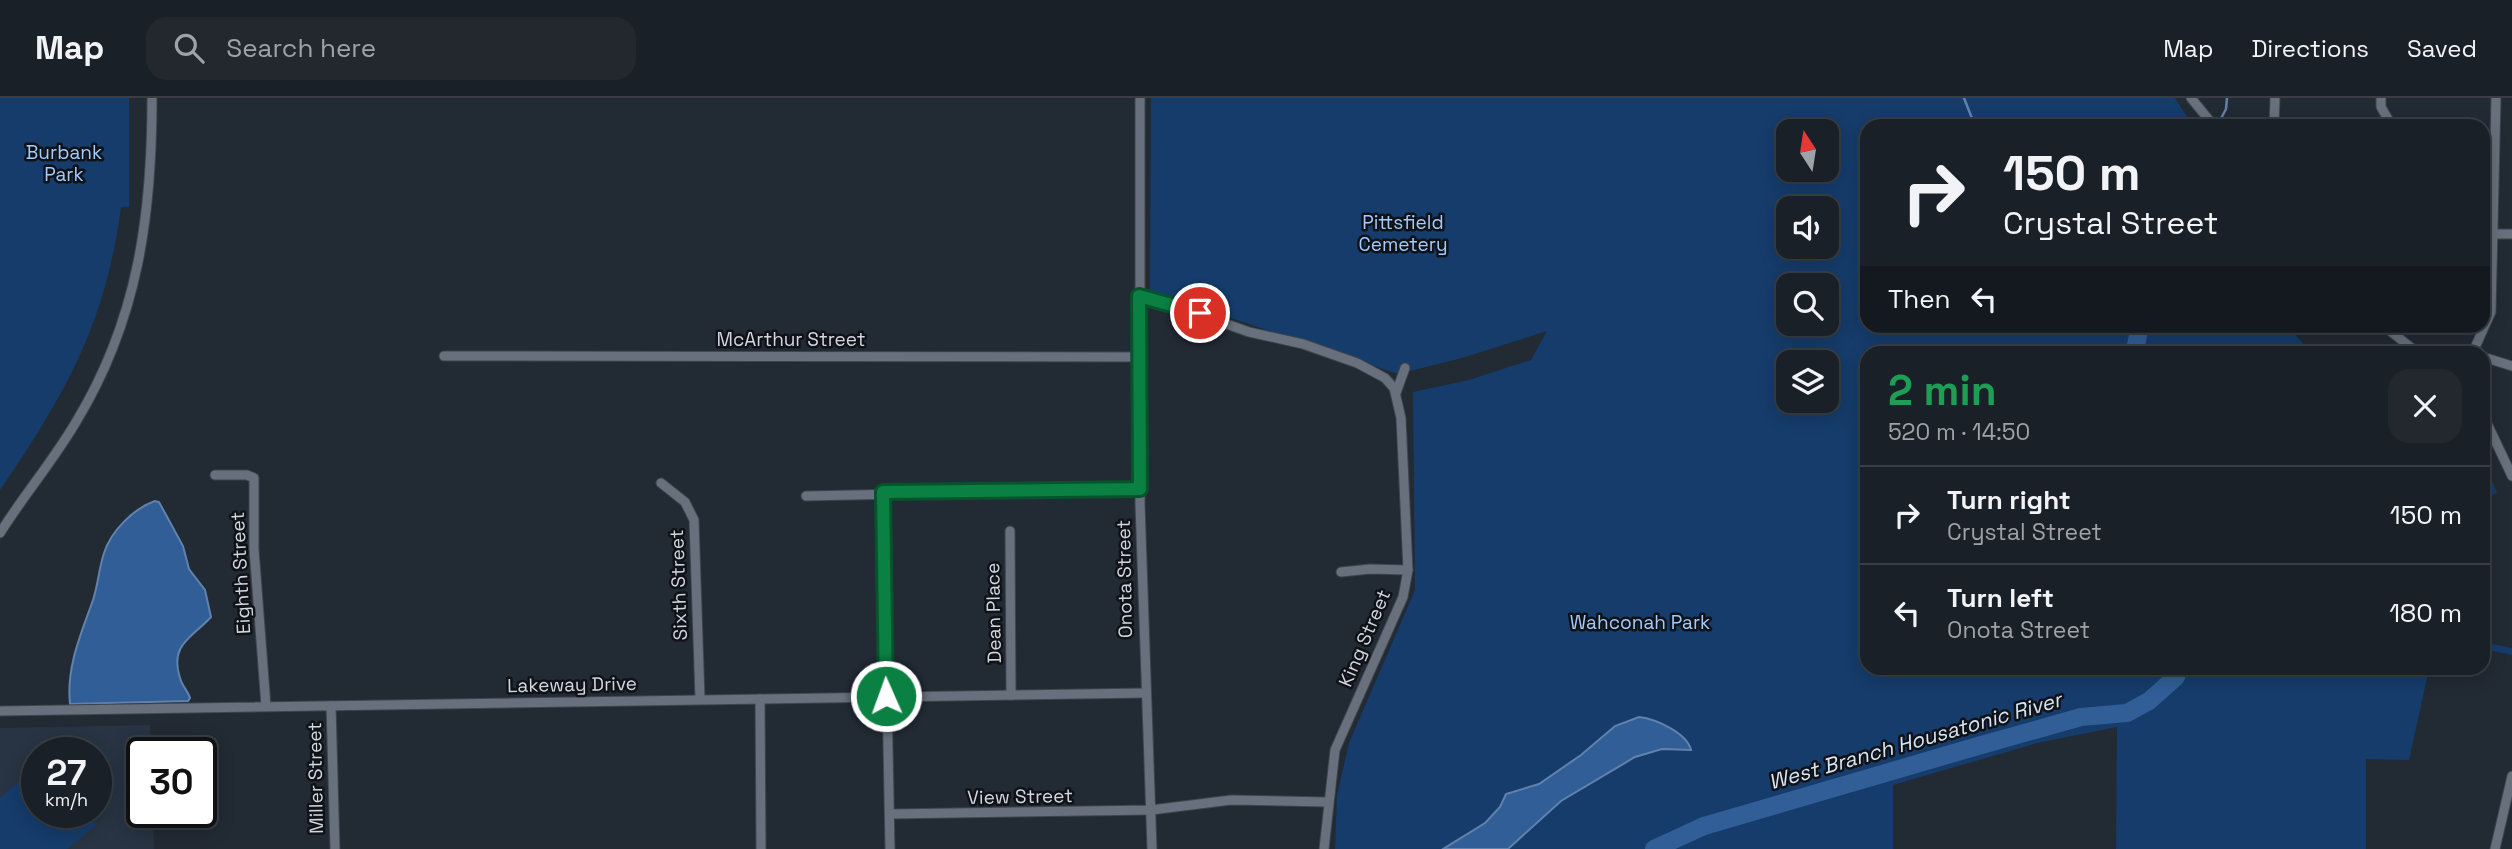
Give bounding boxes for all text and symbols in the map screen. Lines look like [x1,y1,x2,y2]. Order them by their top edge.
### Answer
search box [146,17,636,80]
text: Map [35,27,104,69]
icon: search [170,29,208,67]
text: Search here [226,31,376,65]
text: Map [2163,33,2213,64]
text: Directions [2251,33,2369,64]
text: Saved [2407,33,2477,64]
north arrow [1776,119,1839,182]
map controls [1776,119,1839,413]
park label: Burbank Park [26,140,102,187]
text: 150 m [2003,142,2141,204]
icon: right [1888,147,1979,238]
button: sound [1776,196,1839,259]
text: Crystal Street [2003,203,2219,243]
park label: Pittsfield Cemetery [1358,210,1448,257]
button: search [1776,273,1839,336]
icon: left [1965,280,2003,318]
text: Then [1888,282,1951,316]
pin [1170,283,1230,343]
icon: arrive [1181,294,1219,332]
street label: McArthur Street [717,327,865,352]
button: layers [1776,350,1839,413]
text: 2 min [1888,364,1997,417]
button: close [2388,369,2462,443]
text: 520 m · 14:50 [1888,417,2030,447]
text: Turn right [1947,483,2071,517]
icon: right [1888,496,1926,534]
text: 150 m [2390,498,2462,532]
street label: Eighth Street [225,511,256,635]
text: Crystal Street [1947,517,2102,547]
street label: Onota Street [1111,520,1138,638]
street label: Sixth Street [664,529,693,641]
street label: Dean Place [980,562,1007,664]
text: Turn left [1947,581,2054,615]
street label: King Street [1333,586,1396,691]
icon: left [1888,594,1926,632]
text: 180 m [2389,596,2462,630]
park label: Wahconah Park [1570,610,1710,635]
text: Onota Street [1947,615,2090,645]
position arrow [849,659,923,733]
street label: Lakeway Drive [507,671,637,698]
water label: West Branch Housatonic River [1765,685,2066,795]
street label: Miller Street [302,722,329,834]
speed limit sign: 30 [126,737,217,828]
text: 27 [47,751,86,795]
street label: View Street [967,783,1073,810]
text: km/h [45,788,88,811]

